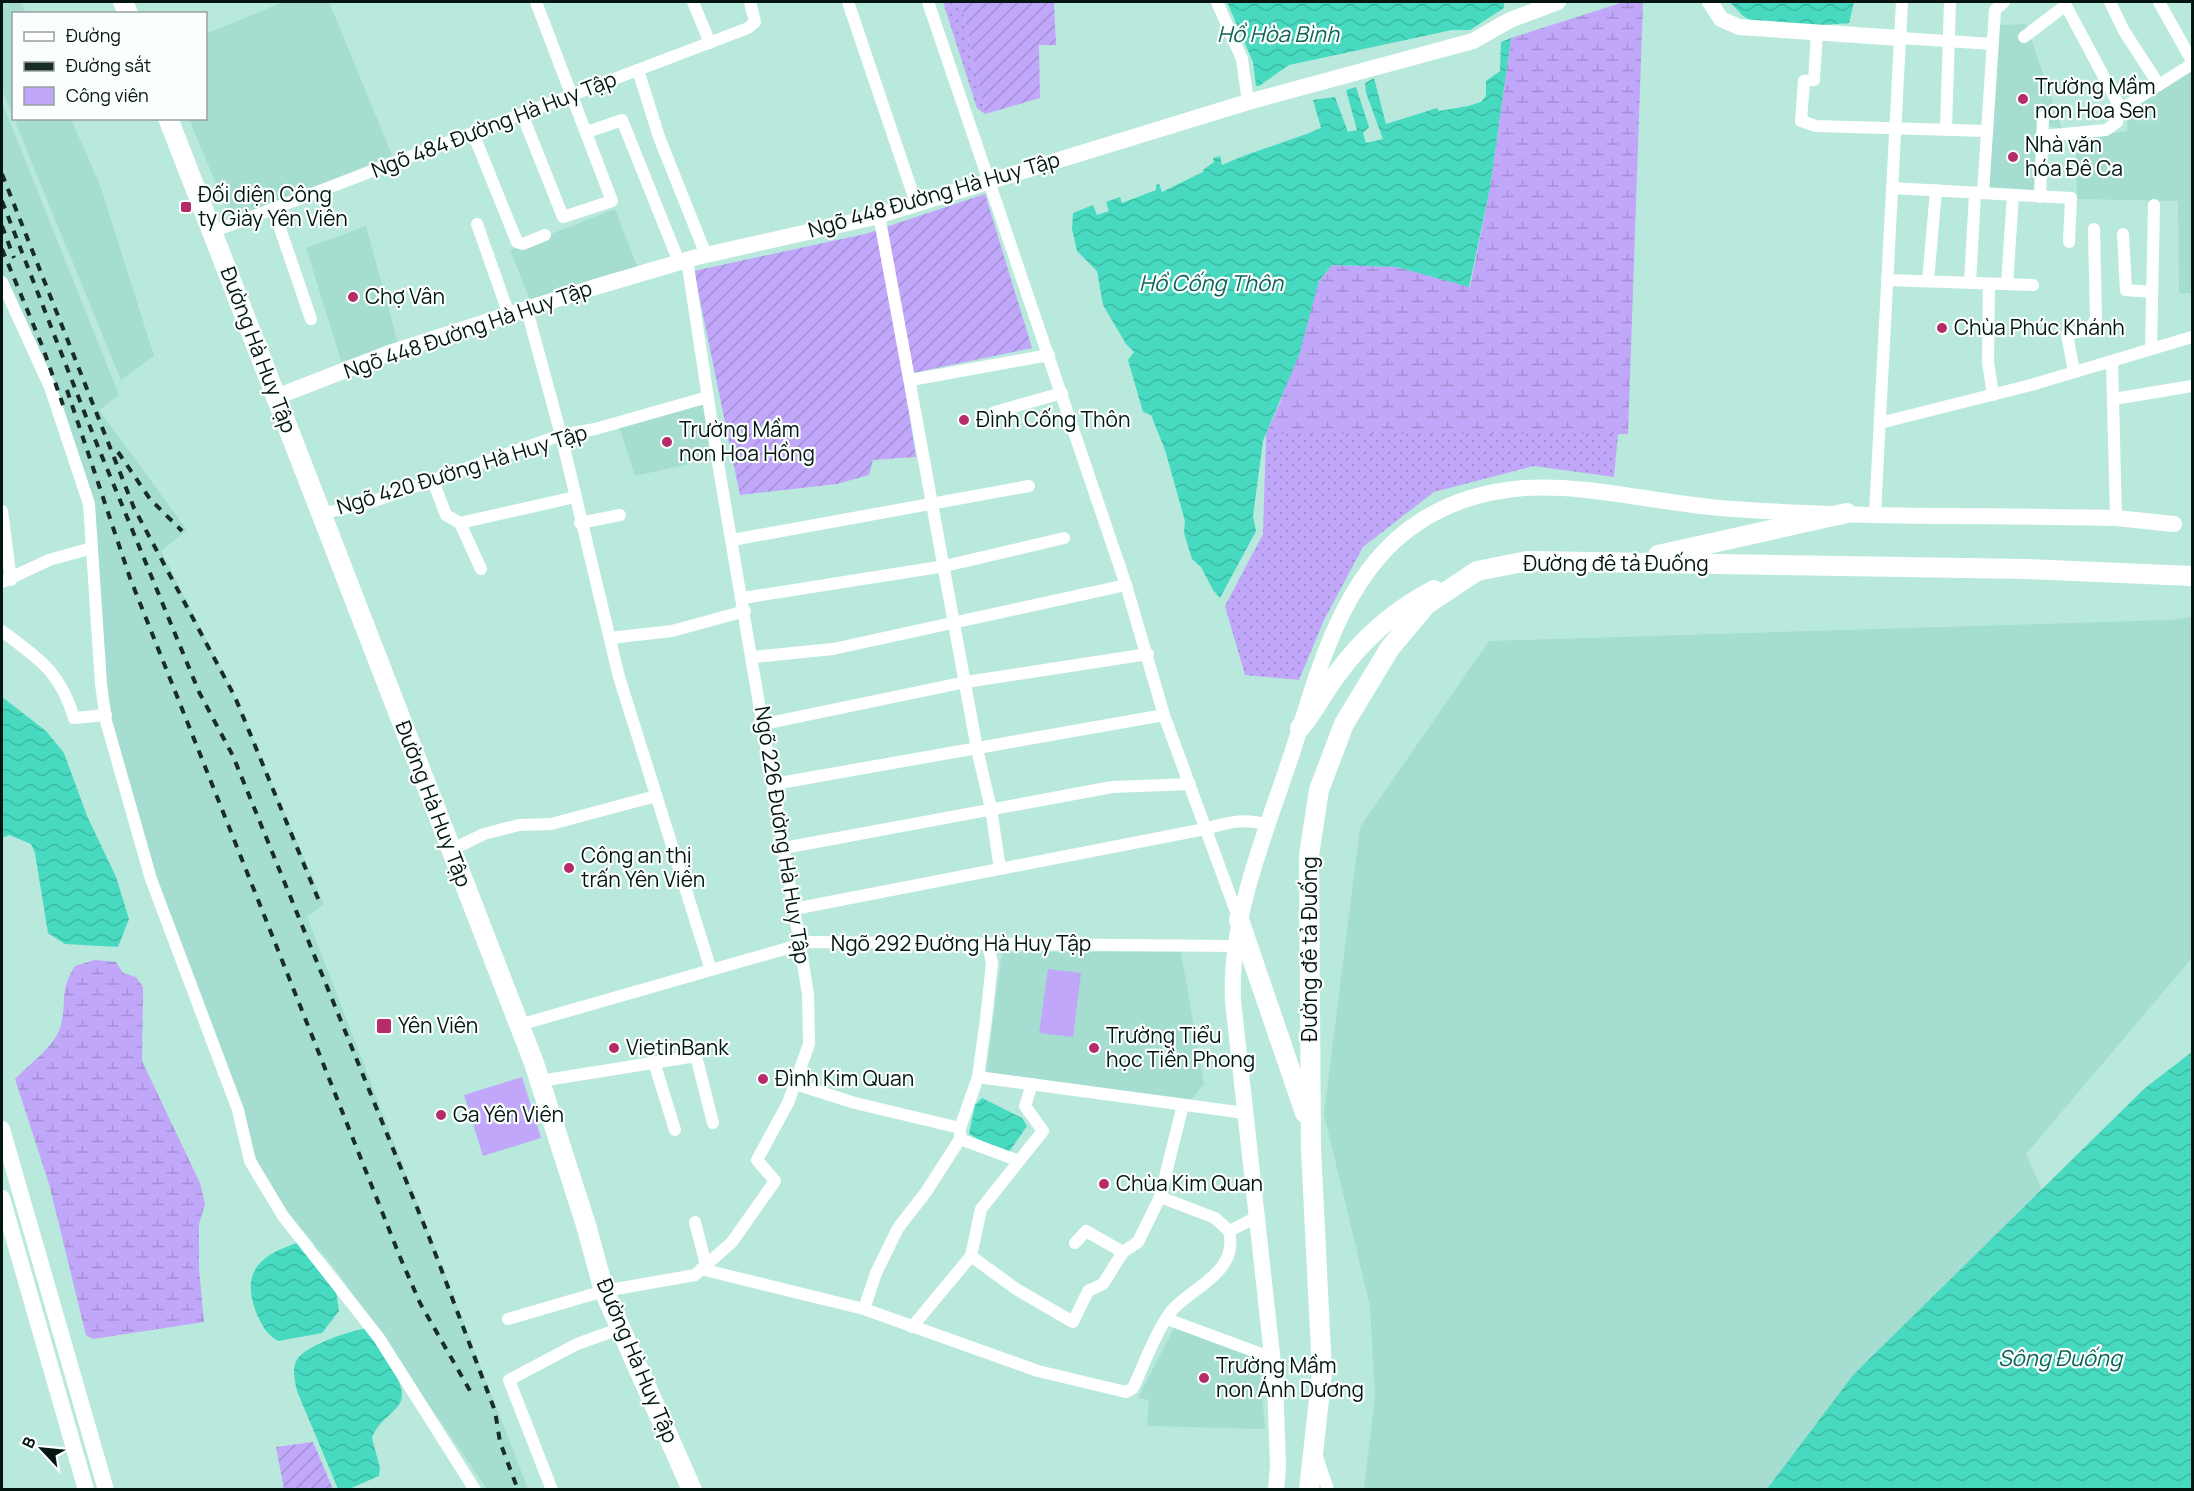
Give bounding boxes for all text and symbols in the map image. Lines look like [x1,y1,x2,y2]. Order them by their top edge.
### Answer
legend [12,12,207,120]
water label: Hồ Hòa Bình [1217,19,1340,49]
text: Đường [66,23,121,47]
text: Đường sắt [66,53,151,77]
street label: Ngõ 484 Đường Hà Huy Tập [367,64,620,184]
place label: Trường Mầm non Hoa Sen [2035,72,2157,124]
text: Công viên [66,83,149,107]
marker: Trường Mầm non Hoa Sen [2016,92,2030,106]
place label: Nhà văn hóa Đê Ca [2025,130,2123,182]
street label: Ngõ 448 Đường Hà Huy Tập [805,145,1063,243]
marker: Nhà văn hóa Đê Ca [2006,150,2020,164]
place label: Đối diện Công ty Giày Yên Viên [198,180,348,232]
marker: Đối diện Công ty Giày Yên Viên [179,200,193,214]
street label: Đường Hà Huy Tập [214,263,304,437]
water label: Hồ Cống Thôn [1139,268,1284,298]
street label: Ngõ 448 Đường Hà Huy Tập [340,273,595,385]
place label: Chợ Vân [365,282,445,310]
marker: Chợ Vân [346,290,360,304]
place label: Chùa Phúc Khánh [1954,313,2125,341]
marker: Chùa Phúc Khánh [1935,321,1949,335]
place label: Đình Cống Thôn [976,405,1130,433]
marker: Đình Cống Thôn [957,413,971,427]
place label: Trường Mầm non Hoa Hồng [679,415,815,467]
street label: Ngõ 420 Đường Hà Huy Tập [333,418,590,521]
marker: Trường Mầm non Hoa Hồng [660,435,674,449]
street label: Đường đê tả Đuống [1523,549,1709,577]
street label: Ngõ 226 Đường Hà Huy Tập [749,704,817,966]
street label: Đường Hà Huy Tập [389,717,479,891]
place label: Công an thị trấn Yên Viên [581,841,705,893]
street label: Đường đê tả Đuống [1295,856,1323,1042]
marker: Công an thị trấn Yên Viên [562,861,576,875]
street label: Ngõ 292 Đường Hà Huy Tập [831,929,1091,957]
place label: Yên Viên [398,1011,478,1039]
marker: Yên Viên [375,1017,393,1035]
place label: Trường Tiểu học Tiền Phong [1106,1021,1255,1073]
place label: VietinBank [626,1033,729,1061]
marker: VietinBank [607,1041,621,1055]
marker: Trường Tiểu học Tiền Phong [1087,1041,1101,1055]
place label: Đình Kim Quan [775,1064,914,1092]
marker: Đình Kim Quan [756,1072,770,1086]
place label: Ga Yên Viên [453,1100,564,1128]
marker: Ga Yên Viên [434,1108,448,1122]
place label: Chùa Kim Quan [1116,1169,1263,1197]
marker: Chùa Kim Quan [1097,1177,1111,1191]
street label: Đường Hà Huy Tập [591,1274,685,1447]
water label: Sông Đuống [1998,1343,2124,1373]
place label: Trường Mầm non Ánh Dương [1216,1351,1364,1403]
marker: Trường Mầm non Ánh Dương [1197,1371,1211,1385]
north arrow [12,1419,72,1479]
text: B [16,1433,41,1452]

